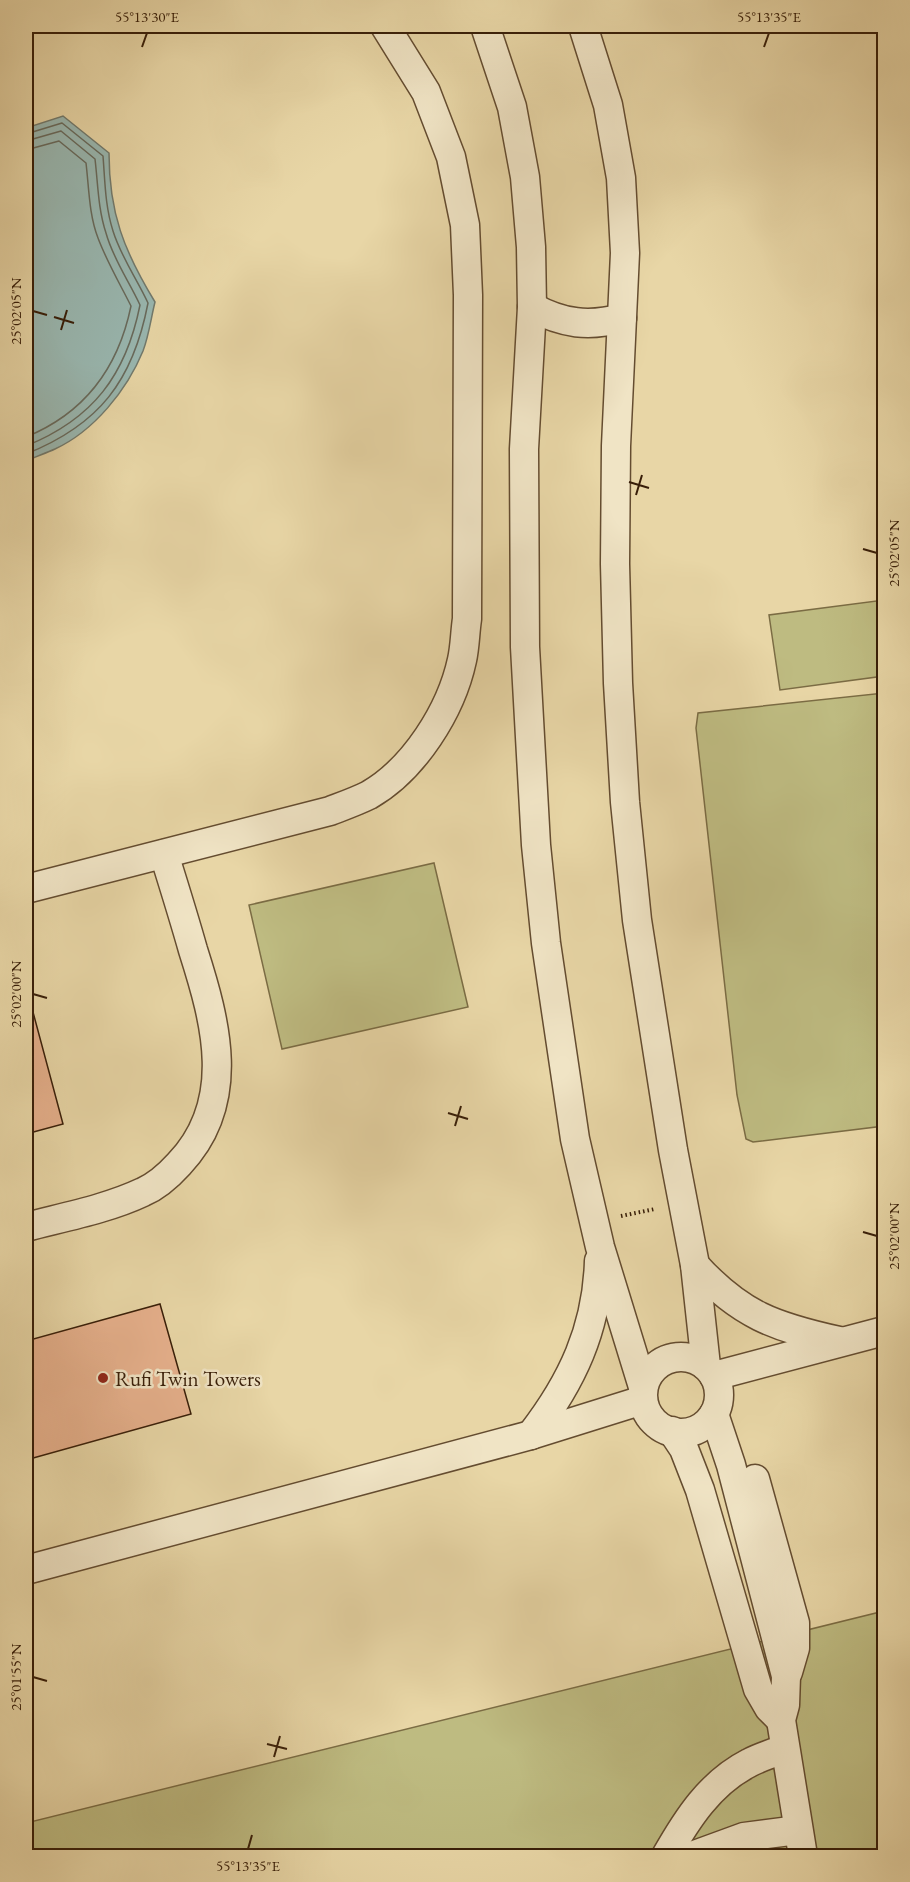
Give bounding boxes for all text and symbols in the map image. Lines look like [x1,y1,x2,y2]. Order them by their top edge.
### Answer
text: 55°13'30"E [115,7,180,26]
text: 55°13'35"E [737,7,802,26]
text: 25°02'05"N [6,277,25,345]
text: 25°02'05"N [884,519,903,587]
text: 25°02'00"N [6,960,25,1028]
text: 25°02'00"N [884,1202,903,1270]
place label: Rufi Twin Towers [115,1365,261,1392]
marker: Rufi Twin Towers [96,1371,110,1385]
text: 25°01'55"N [6,1643,25,1711]
text: 55°13'35"E [216,1856,281,1875]

